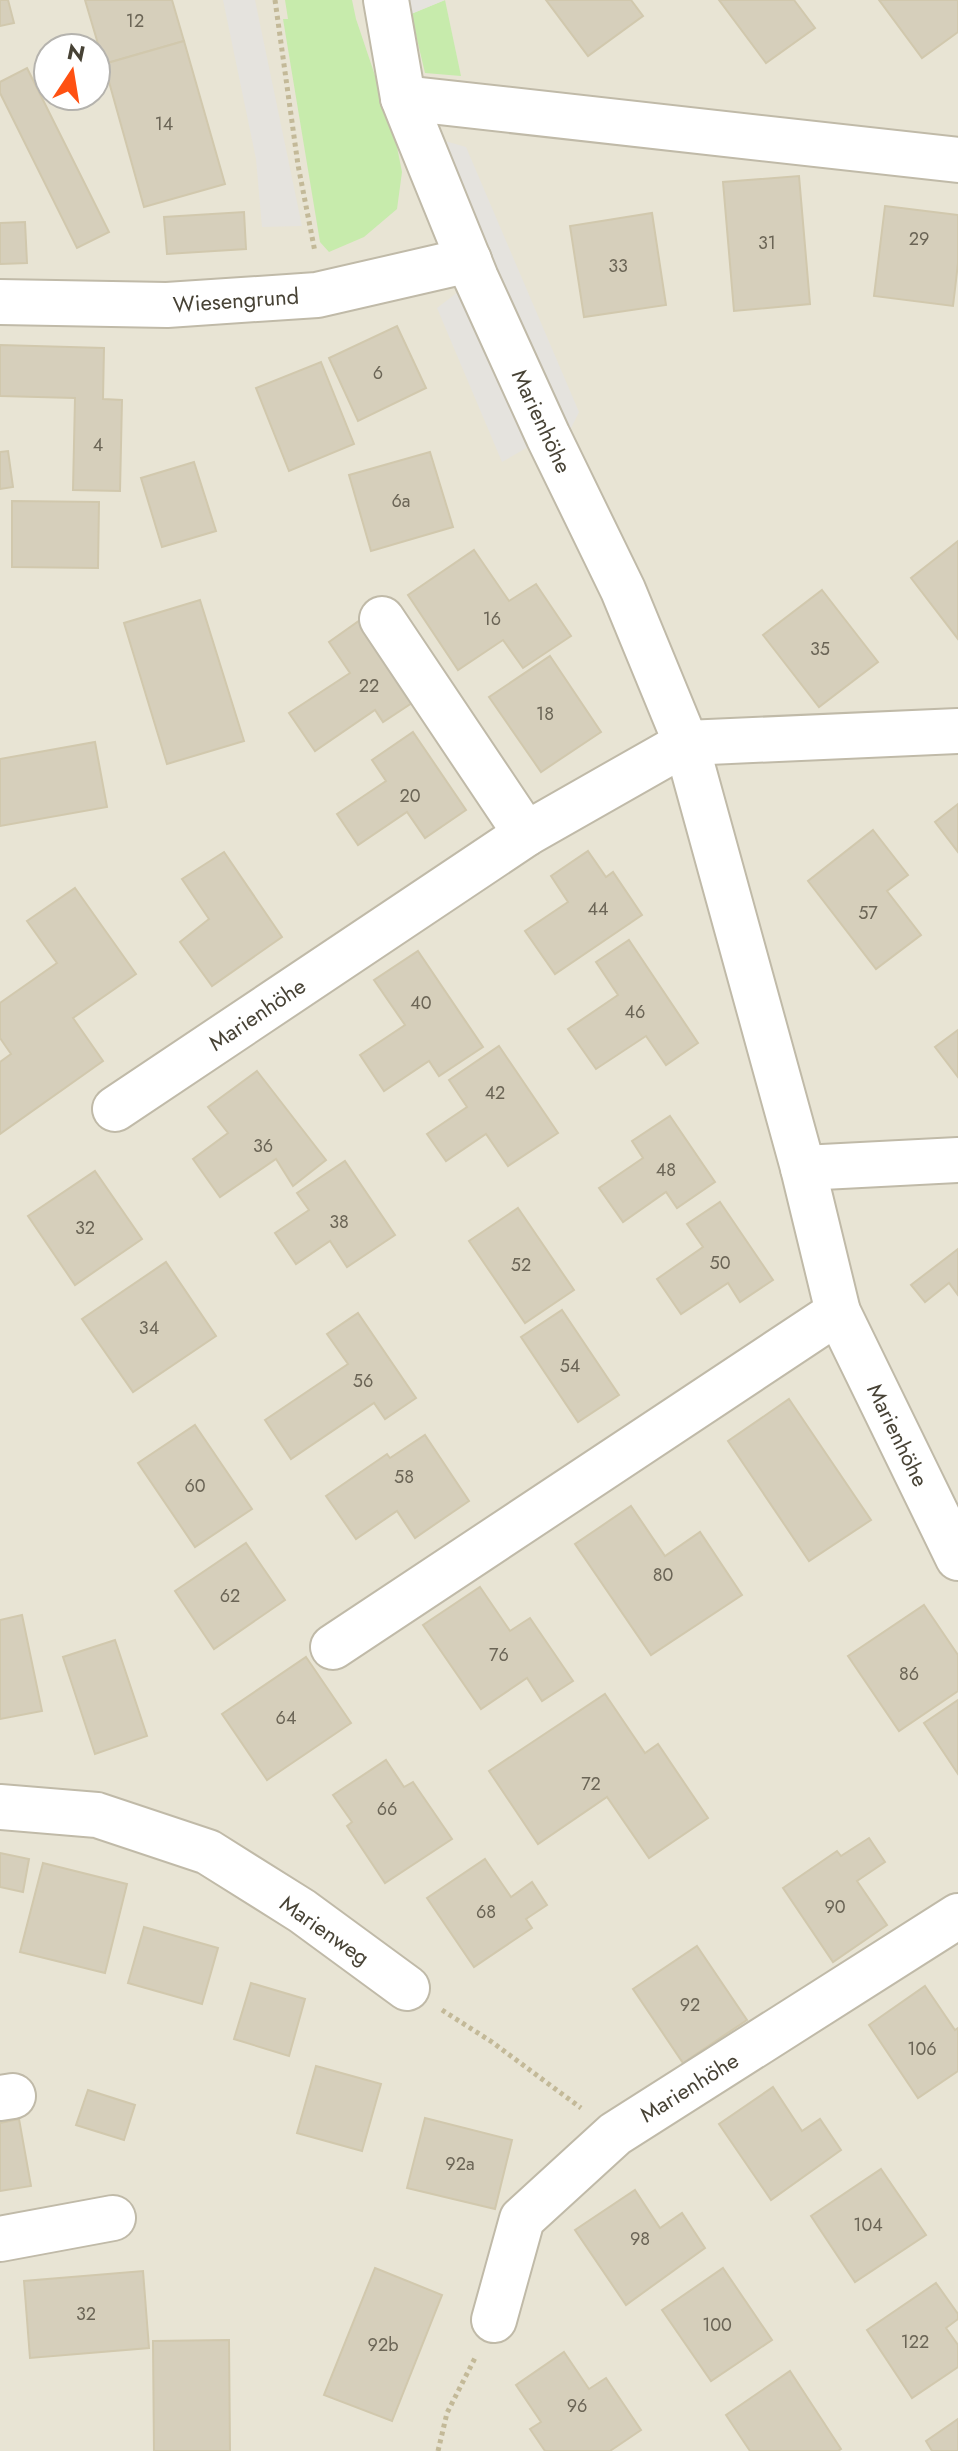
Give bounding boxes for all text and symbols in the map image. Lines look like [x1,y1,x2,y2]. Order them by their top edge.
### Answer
house number: 12 [126,8,144,34]
north arrow [32,32,112,112]
text: N [64,35,88,70]
house number: 14 [155,111,173,137]
house number: 29 [909,226,929,252]
house number: 31 [758,230,776,256]
house number: 33 [608,253,628,279]
street label: Wiesengrund [172,280,300,320]
house number: 6 [373,360,383,386]
street label: Marienhöhe [504,364,580,478]
house number: 4 [93,432,103,458]
house number: 6a [391,488,411,514]
house number: 16 [483,606,501,632]
house number: 35 [810,636,830,662]
house number: 22 [359,673,379,699]
house number: 18 [536,701,554,727]
house number: 20 [399,783,421,809]
house number: 44 [588,896,609,922]
house number: 57 [858,900,878,926]
street label: Marienhöhe [202,970,312,1058]
house number: 40 [410,990,432,1016]
house number: 46 [625,999,645,1025]
house number: 42 [485,1080,505,1106]
house number: 36 [253,1133,273,1159]
house number: 48 [656,1157,676,1183]
house number: 38 [329,1209,349,1235]
house number: 32 [75,1215,95,1241]
house number: 50 [710,1250,731,1276]
house number: 52 [511,1252,531,1278]
house number: 34 [139,1315,159,1341]
house number: 54 [560,1353,580,1379]
house number: 56 [353,1368,373,1394]
street label: Marienhöhe [859,1378,937,1492]
house number: 58 [394,1464,414,1490]
house number: 60 [184,1473,206,1499]
house number: 80 [653,1562,674,1588]
house number: 62 [220,1583,240,1609]
house number: 76 [489,1642,509,1668]
house number: 86 [899,1661,919,1687]
house number: 64 [276,1705,296,1731]
house number: 72 [581,1771,601,1797]
house number: 66 [377,1796,397,1822]
street label: Marienweg [274,1887,376,1973]
house number: 90 [824,1894,846,1920]
house number: 68 [476,1899,496,1925]
house number: 92 [680,1992,700,2018]
house number: 106 [907,2036,937,2062]
street label: Marienhöhe [633,2044,745,2130]
house number: 92a [445,2151,475,2177]
house number: 104 [853,2212,883,2238]
house number: 98 [630,2226,650,2252]
house number: 32 [76,2301,96,2327]
house number: 100 [702,2312,732,2338]
house number: 122 [901,2329,929,2355]
house number: 92b [368,2332,398,2358]
house number: 96 [567,2393,587,2419]

